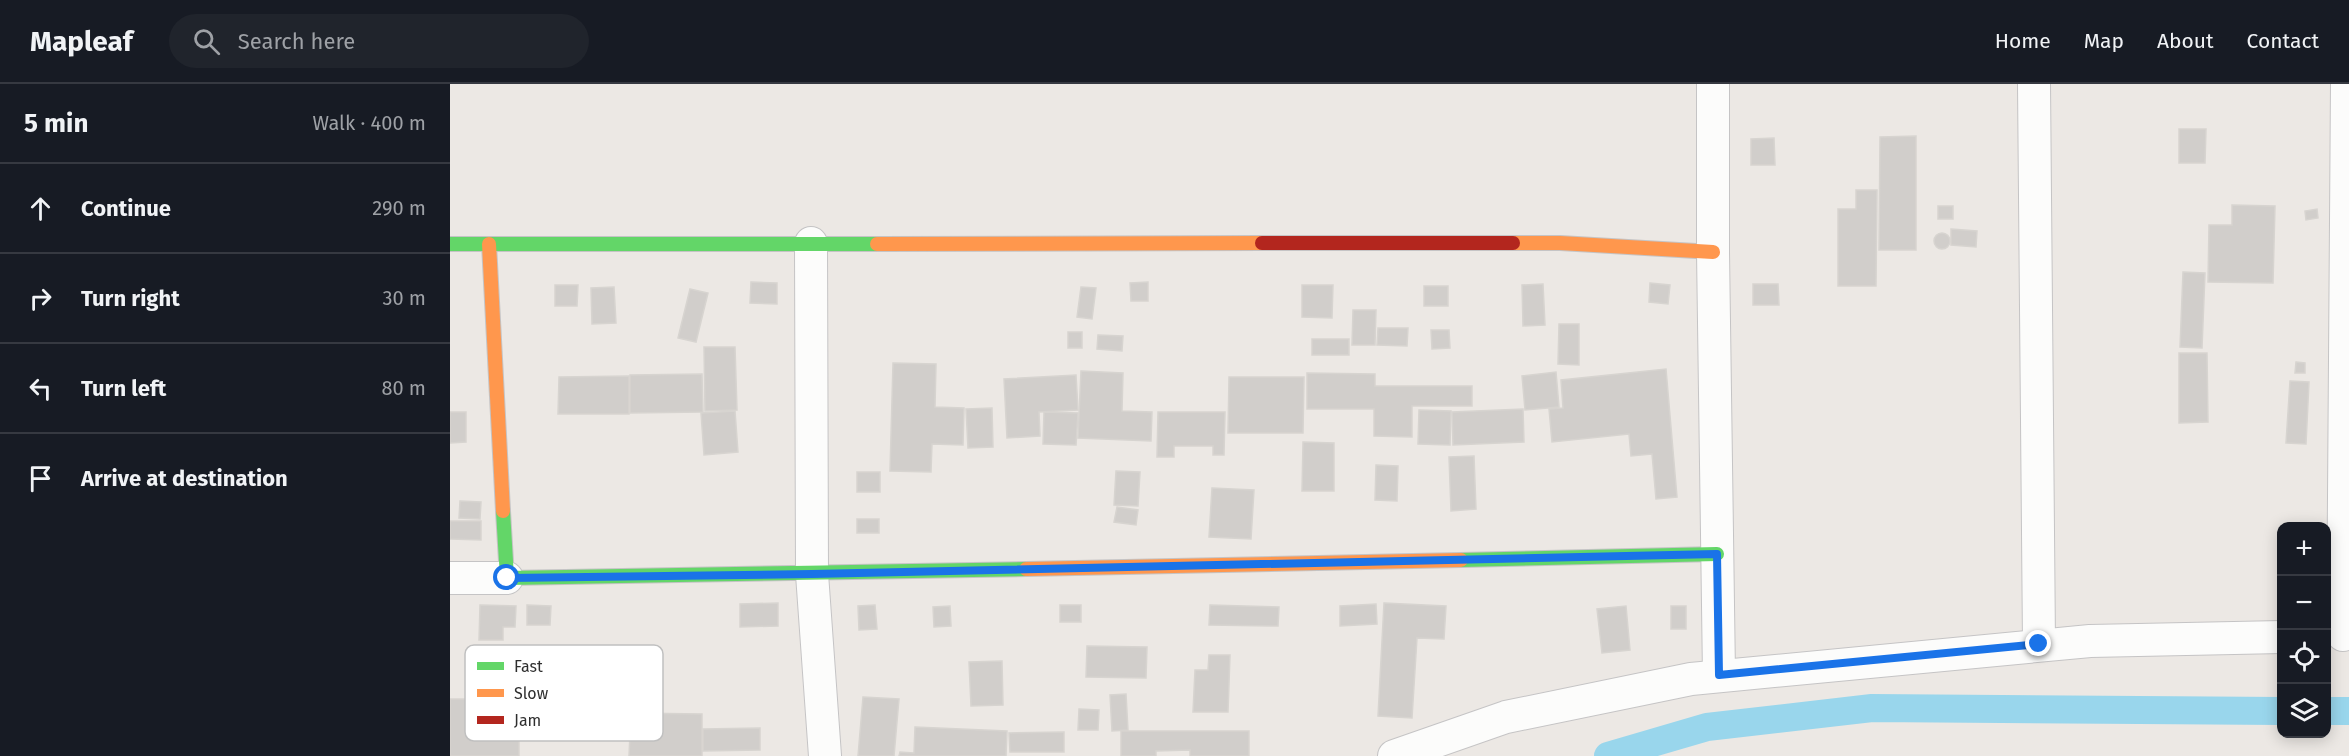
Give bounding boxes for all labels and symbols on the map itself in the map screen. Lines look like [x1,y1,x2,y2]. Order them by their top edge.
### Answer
route start [493,564,519,590]
route end [2025,630,2051,656]
legend [465,645,663,741]
text: Fast [514,657,543,676]
text: Slow [514,684,549,703]
text: Jam [514,711,541,730]

